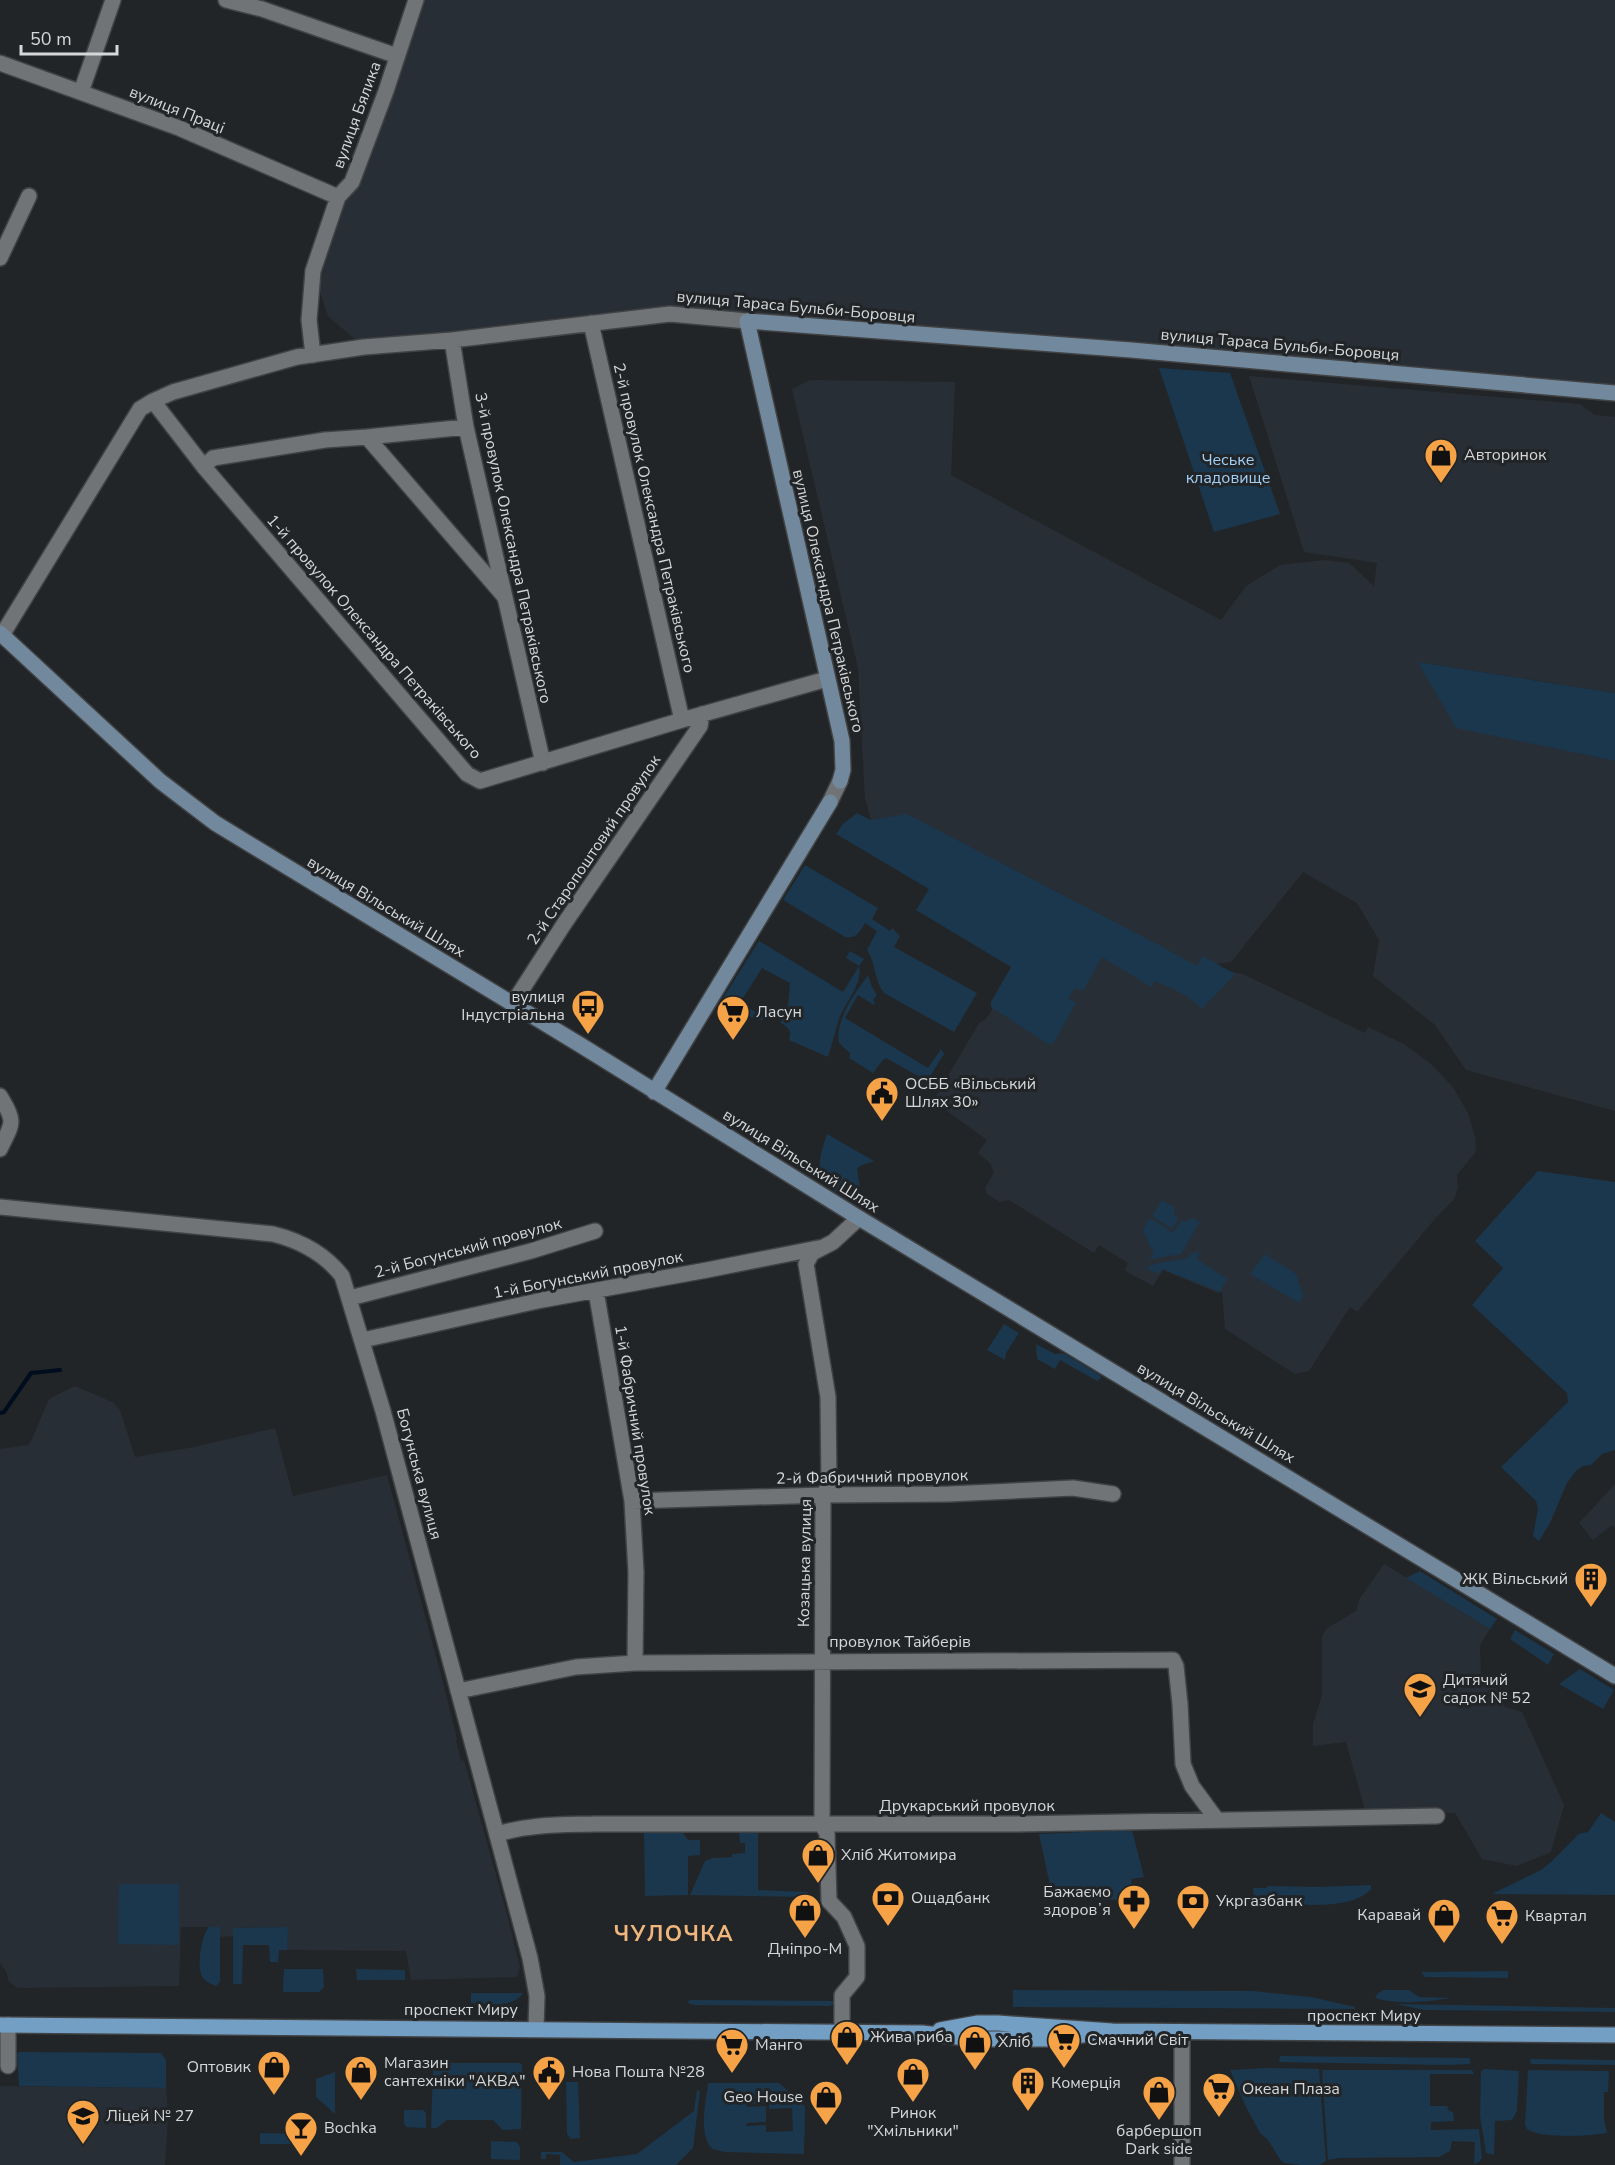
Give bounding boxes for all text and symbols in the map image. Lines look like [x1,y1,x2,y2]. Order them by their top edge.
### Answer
scale bar [21,18,117,56]
text: 50 m [30,27,72,51]
street label: вулиця Бялика [327,58,387,172]
street label: вулиця Праці [126,81,228,139]
street label: вулиця Тараса Бульби-Боровця [676,286,916,328]
street label: вулиця Тараса Бульби-Боровця [1160,324,1400,366]
street label: 2-й провулок Олександра Петраківського [608,361,700,675]
street label: 3-й провулок Олександра Петраківського [469,390,557,706]
shop icon: Авторинок [1423,437,1459,484]
place label: Авторинок [1464,444,1547,466]
park label: Чеське кладовище [1186,449,1270,489]
street label: вулиця Олександра Петраківського [787,467,869,735]
street label: 1-й провулок Олександра Петраківського [262,510,486,764]
street label: 2-й Старопоштовий провулок [522,750,666,949]
street label: вулиця Вільський Шлях [303,851,469,963]
place label: вулиця Індустріальна [461,986,565,1026]
bus stop icon: вулиця Індустріальна [570,988,606,1035]
supermarket icon: Ласун [715,994,751,1041]
place label: Ласун [756,1001,802,1023]
place label: ОСББ «Вільський Шлях 30» [905,1073,1036,1113]
public building icon: ОСББ «Вільський Шлях 30» [864,1075,900,1122]
street label: вулиця Вільський Шлях [719,1104,884,1218]
street label: 2-й Богунський провулок [372,1212,565,1284]
street label: 1-й Богунський провулок [491,1246,685,1304]
street label: 1-й Фабричний провулок [609,1323,661,1517]
street label: вулиця Вільський Шлях [1133,1357,1299,1469]
street label: Богунська вулиця [391,1406,447,1542]
street label: 2-й Фабричний провулок [776,1464,969,1490]
street label: Козацька вулиця [793,1499,817,1627]
building icon: ЖК Вільський [1573,1561,1609,1608]
place label: ЖК Вільський [1462,1568,1568,1590]
street label: провулок Тайберів [829,1631,971,1653]
place label: Дитячий садок № 52 [1443,1669,1531,1709]
school or university icon: Дитячий садок № 52 [1402,1671,1438,1718]
street label: Друкарський провулок [879,1795,1055,1817]
shop icon: Хліб Житомира [800,1837,836,1884]
place label: Хліб Житомира [841,1844,957,1866]
bank icon: Ощадбанк [870,1880,906,1927]
place label: Бажаємо здоровʼя [1043,1881,1111,1921]
pharmacy icon: Бажаємо здоровʼя [1116,1883,1152,1930]
bank icon: Укргазбанк [1175,1883,1211,1930]
place label: Ощадбанк [911,1887,991,1909]
place label: Укргазбанк [1215,1890,1303,1912]
shop icon: Дніпро-М [787,1892,823,1939]
shop icon: Каравай [1426,1897,1462,1944]
supermarket icon: Квартал [1484,1898,1520,1945]
place label: Каравай [1357,1904,1421,1926]
place label: Квартал [1525,1905,1587,1927]
district label: ЧУЛОЧКА [614,1919,734,1949]
place label: Дніпро-М [768,1938,842,1960]
street label: проспект Миру [404,1999,519,2021]
street label: проспект Миру [1307,2005,1422,2027]
shop icon: Жива риба [829,2019,865,2066]
supermarket icon: Смачний Світ [1046,2022,1082,2069]
shop icon: Хліб [957,2024,993,2071]
place label: Жива риба [870,2026,953,2048]
supermarket icon: Манго [714,2027,750,2074]
place label: Смачний Світ [1087,2029,1189,2051]
place label: Хліб [998,2031,1031,2053]
place label: Манго [755,2034,803,2056]
shop icon: Оптовик [256,2049,292,2096]
place label: Магазин сантехніки "АКВА" [384,2052,526,2092]
shop icon: Магазин сантехніки "АКВА" [343,2054,379,2101]
public building icon: Нова Пошта №28 [531,2054,567,2101]
place label: Оптовик [187,2056,252,2078]
shop icon: Ринок "Хмільники" [895,2056,931,2103]
place label: Нова Пошта №28 [572,2061,705,2083]
building icon: Комерція [1010,2065,1046,2112]
supermarket icon: Океан Плаза [1201,2071,1237,2118]
place label: Комерція [1051,2072,1121,2094]
shop icon: барбершоп Dark side [1141,2074,1177,2121]
place label: Океан Плаза [1242,2078,1340,2100]
shop icon: Geo House [808,2079,844,2126]
place label: Geo House [724,2086,803,2108]
school or university icon: Ліцей № 27 [65,2098,101,2145]
place label: Ринок "Хмільники" [867,2102,959,2142]
place label: Ліцей № 27 [106,2105,194,2127]
bar icon: Bochka [283,2110,319,2157]
place label: Bochka [324,2117,377,2139]
place label: барбершоп Dark side [1116,2120,1202,2160]

